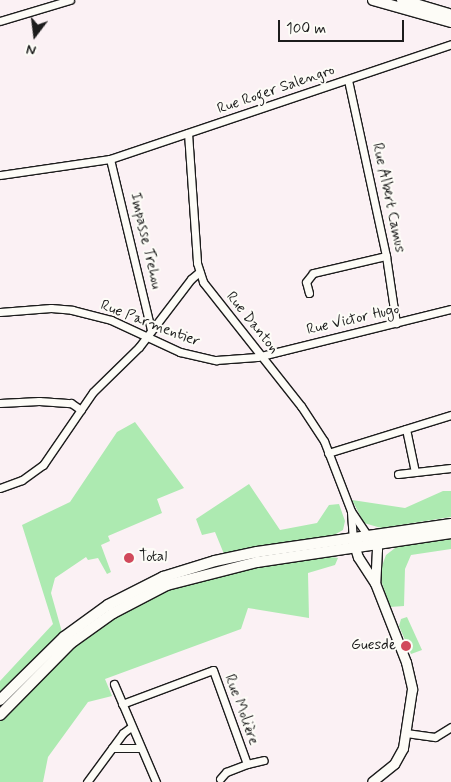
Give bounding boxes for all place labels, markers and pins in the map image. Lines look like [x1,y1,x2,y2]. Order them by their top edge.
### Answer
place label: Total [139,549,167,567]
marker: Total [123,552,135,564]
place label: Guesde [351,637,396,655]
marker: Guesde [400,640,412,652]

